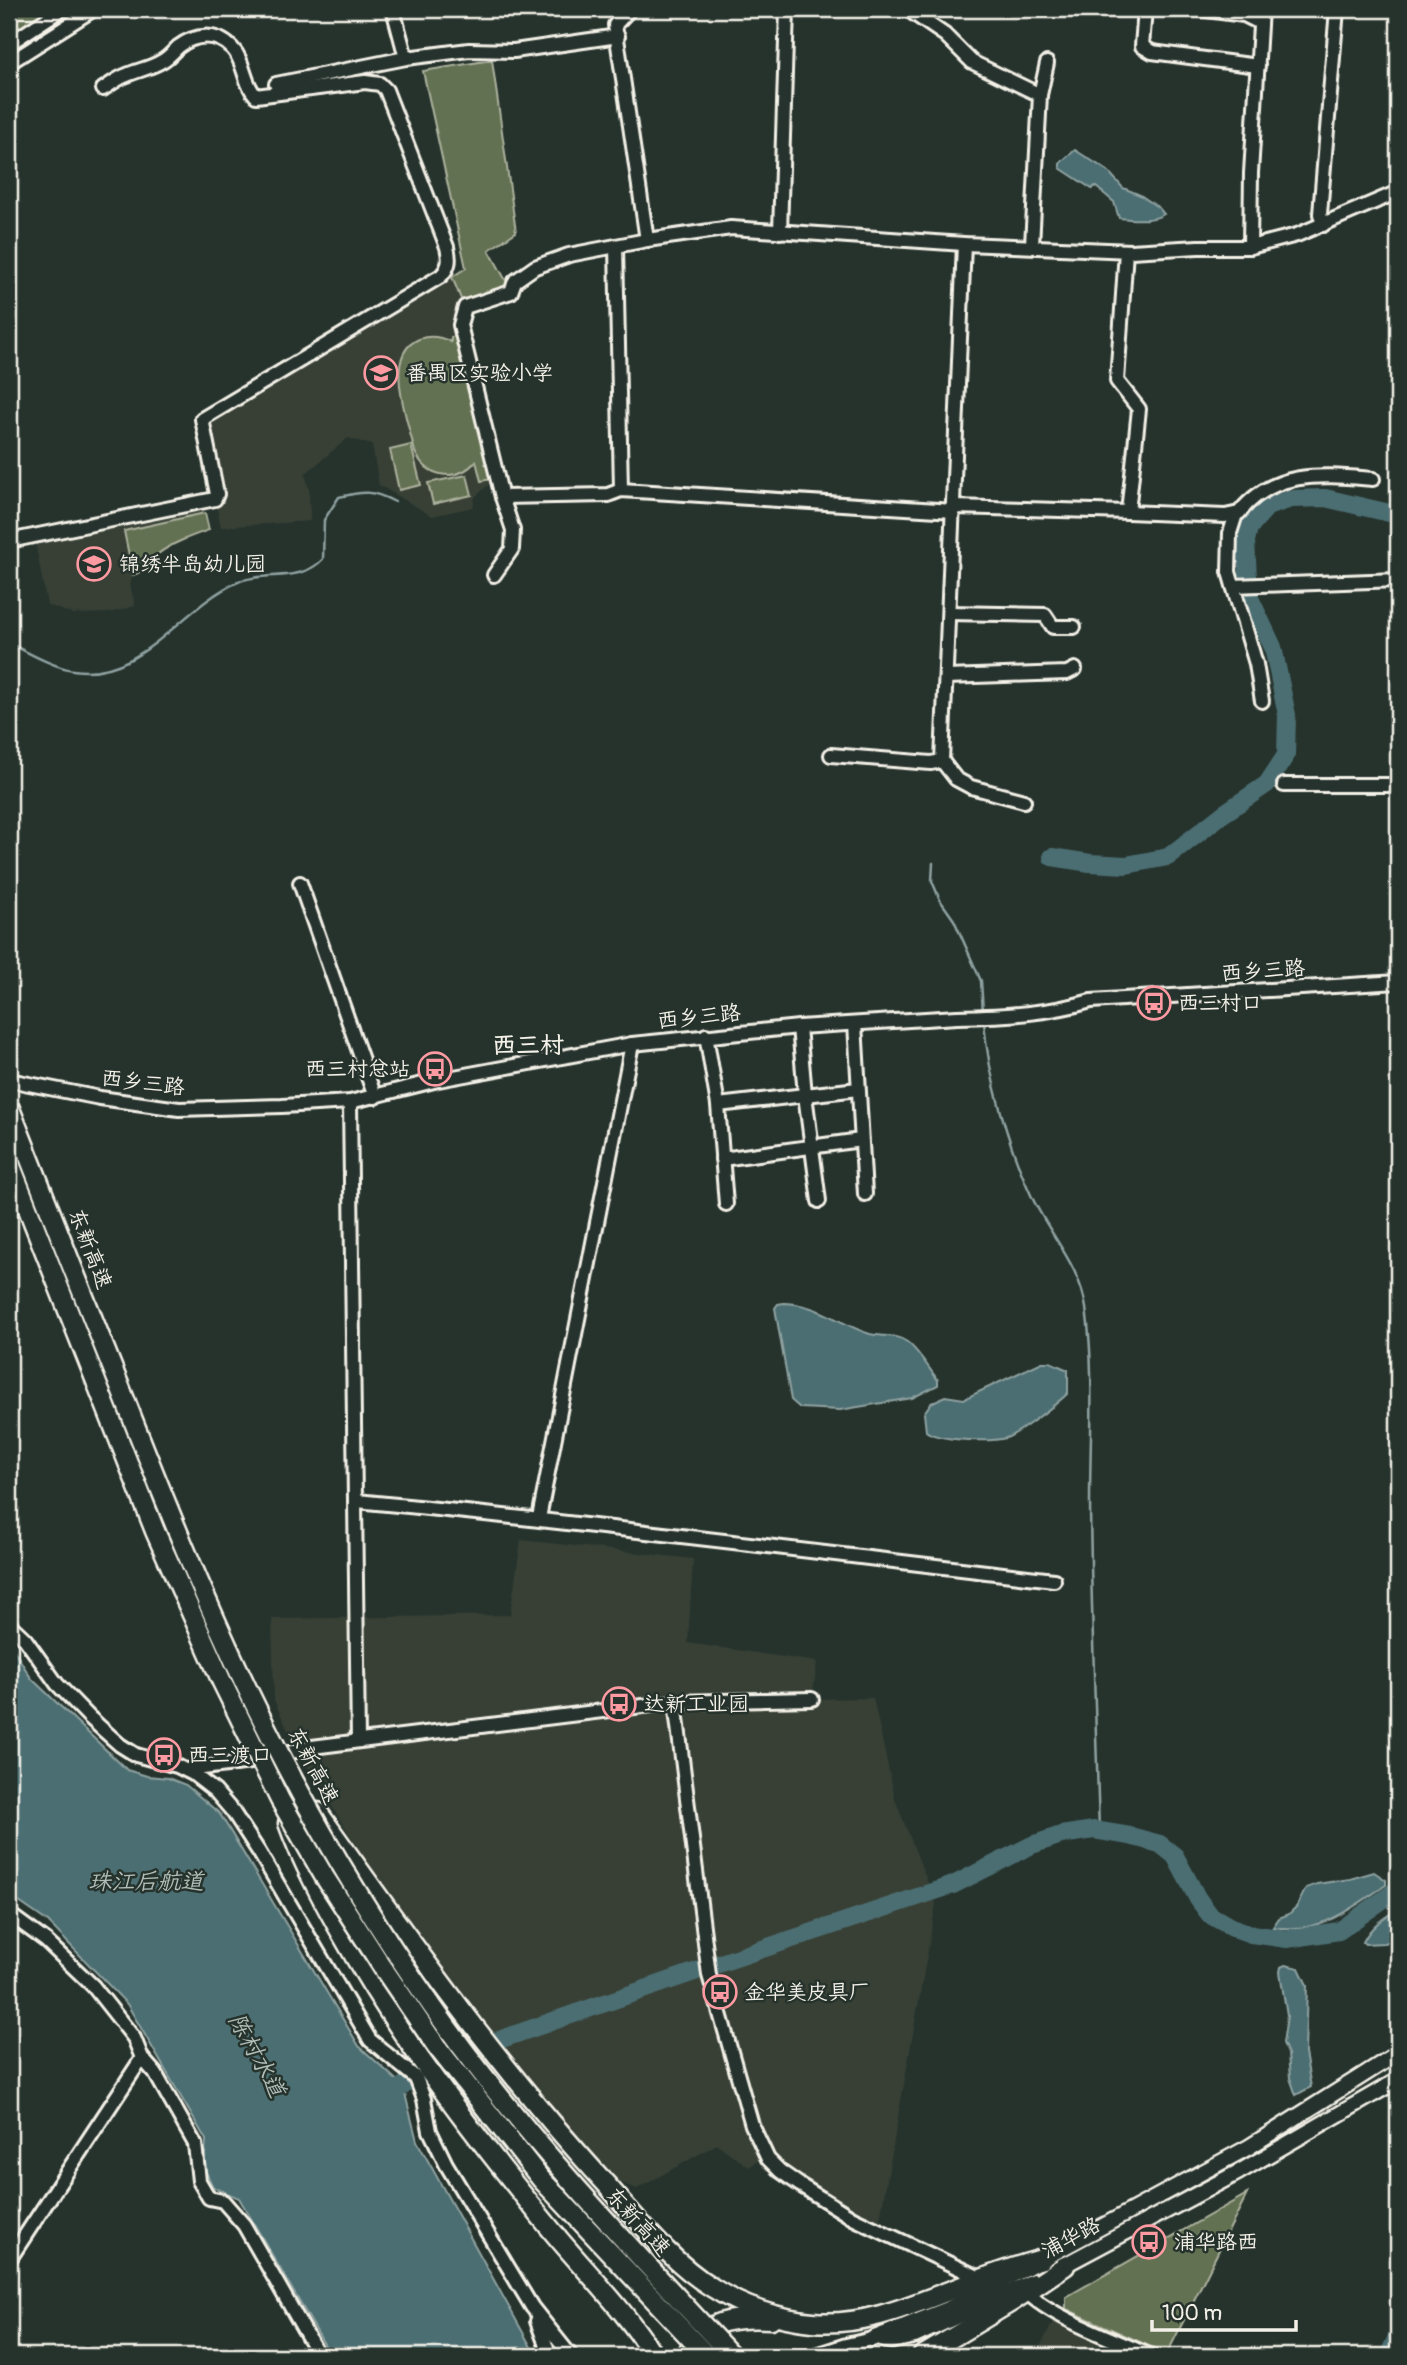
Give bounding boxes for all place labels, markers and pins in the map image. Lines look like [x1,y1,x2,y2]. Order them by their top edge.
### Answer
school or university icon: 番禺区实验小学 [362,354,400,392]
place label: 番禺区实验小学 [406,360,553,387]
school or university icon: 锦绣半岛幼儿园 [75,545,113,583]
place label: 锦绣半岛幼儿园 [119,551,266,578]
bus stop icon: 西三村口 [1135,984,1173,1022]
place label: 西三村口 [1178,990,1262,1017]
bus stop icon: 西三村总站 [416,1050,454,1088]
place label: 西三村总站 [305,1056,410,1083]
bus stop icon: 达新工业园 [600,1685,638,1723]
place label: 达新工业园 [644,1691,749,1718]
bus stop icon: 西三渡口 [145,1736,183,1774]
place label: 西三渡口 [188,1742,272,1769]
bus stop icon: 金华美皮具厂 [701,1973,739,2011]
place label: 金华美皮具厂 [744,1979,870,2006]
bus stop icon: 浦华路西 [1130,2223,1168,2261]
place label: 浦华路西 [1174,2229,1258,2256]

